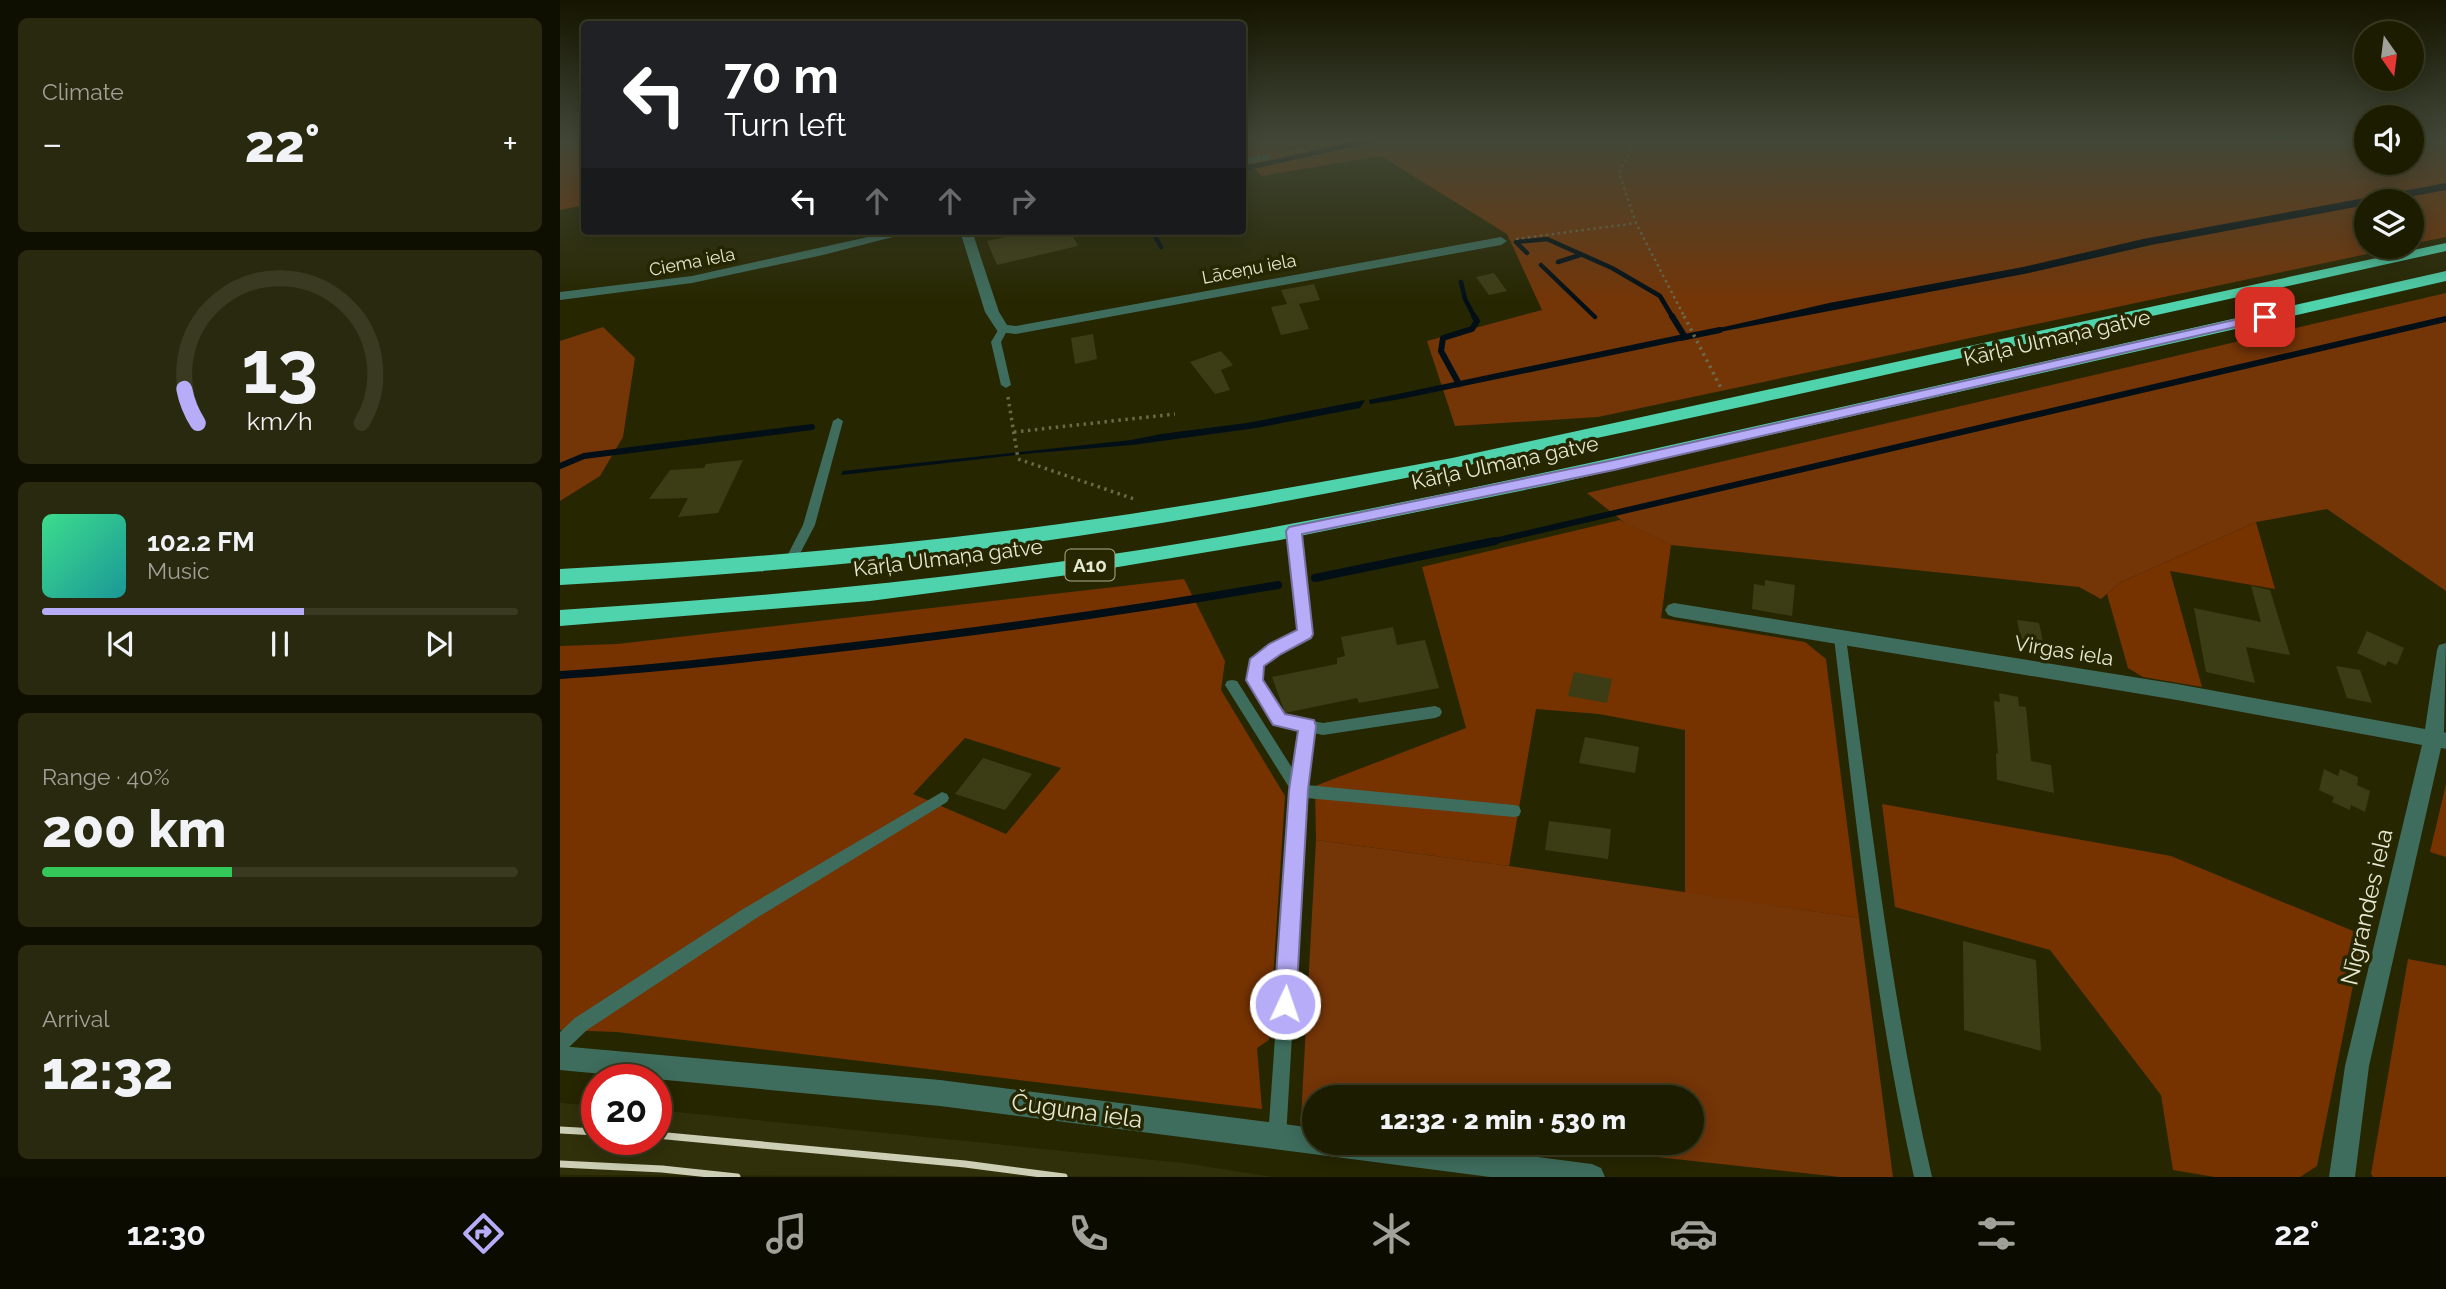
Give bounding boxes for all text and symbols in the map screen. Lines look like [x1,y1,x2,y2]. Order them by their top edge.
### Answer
north arrow [2354,21,2424,91]
map controls [2354,21,2424,259]
text: 70 m [724,47,839,104]
icon: left [609,49,700,140]
text: Climate [42,78,124,105]
button: sound [2354,105,2424,175]
text: Turn left [724,106,846,143]
text: 22° [245,113,320,174]
text: − [42,121,62,166]
text: + [502,121,518,166]
icon: left [785,182,823,220]
icon: ahead [858,182,896,220]
icon: ahead [931,182,969,220]
icon: right [1004,182,1042,220]
button: layers [2354,189,2424,259]
street label: Ciema iela [647,243,737,280]
street label: Lāceņu iela [1200,249,1298,288]
pin [2235,287,2295,347]
icon: arrive [2246,298,2284,336]
street label: Kārļa Ulmaņa gatve [1961,304,2153,371]
text: 13 [242,325,318,410]
text: km/h [247,405,313,435]
street label: Kārļa Ulmaņa gatve [1409,430,1601,495]
text: 102.2 FM [147,527,255,557]
street label: Kārļa Ulmaņa gatve [852,533,1044,582]
road number: A10 [1065,550,1114,580]
text: Music [147,557,210,584]
icon: previous [102,625,140,663]
icon: pause [261,625,299,663]
icon: next [420,625,458,663]
street label: Virgas iela [2013,630,2115,671]
text: Range · 40% [42,763,170,790]
text: 200 km [42,798,226,859]
street label: Nīgrandes iela [2334,826,2399,988]
position arrow [1248,967,1322,1041]
text: Arrival [42,1005,109,1032]
text: 12:32 [42,1040,173,1101]
speed limit sign: 20 [581,1064,672,1155]
street label: Čuguna iela [1010,1087,1144,1134]
text: 12:32 · 2 min · 530 m [1380,1105,1626,1135]
icon: directions [459,1209,508,1258]
icon: music [762,1209,811,1258]
icon: phone [1064,1209,1113,1258]
icon: climate [1367,1209,1416,1258]
icon: car [1669,1209,1718,1258]
icon: filters [1972,1209,2021,1258]
text: 12:30 [127,1215,206,1252]
text: 22° [2274,1215,2319,1252]

